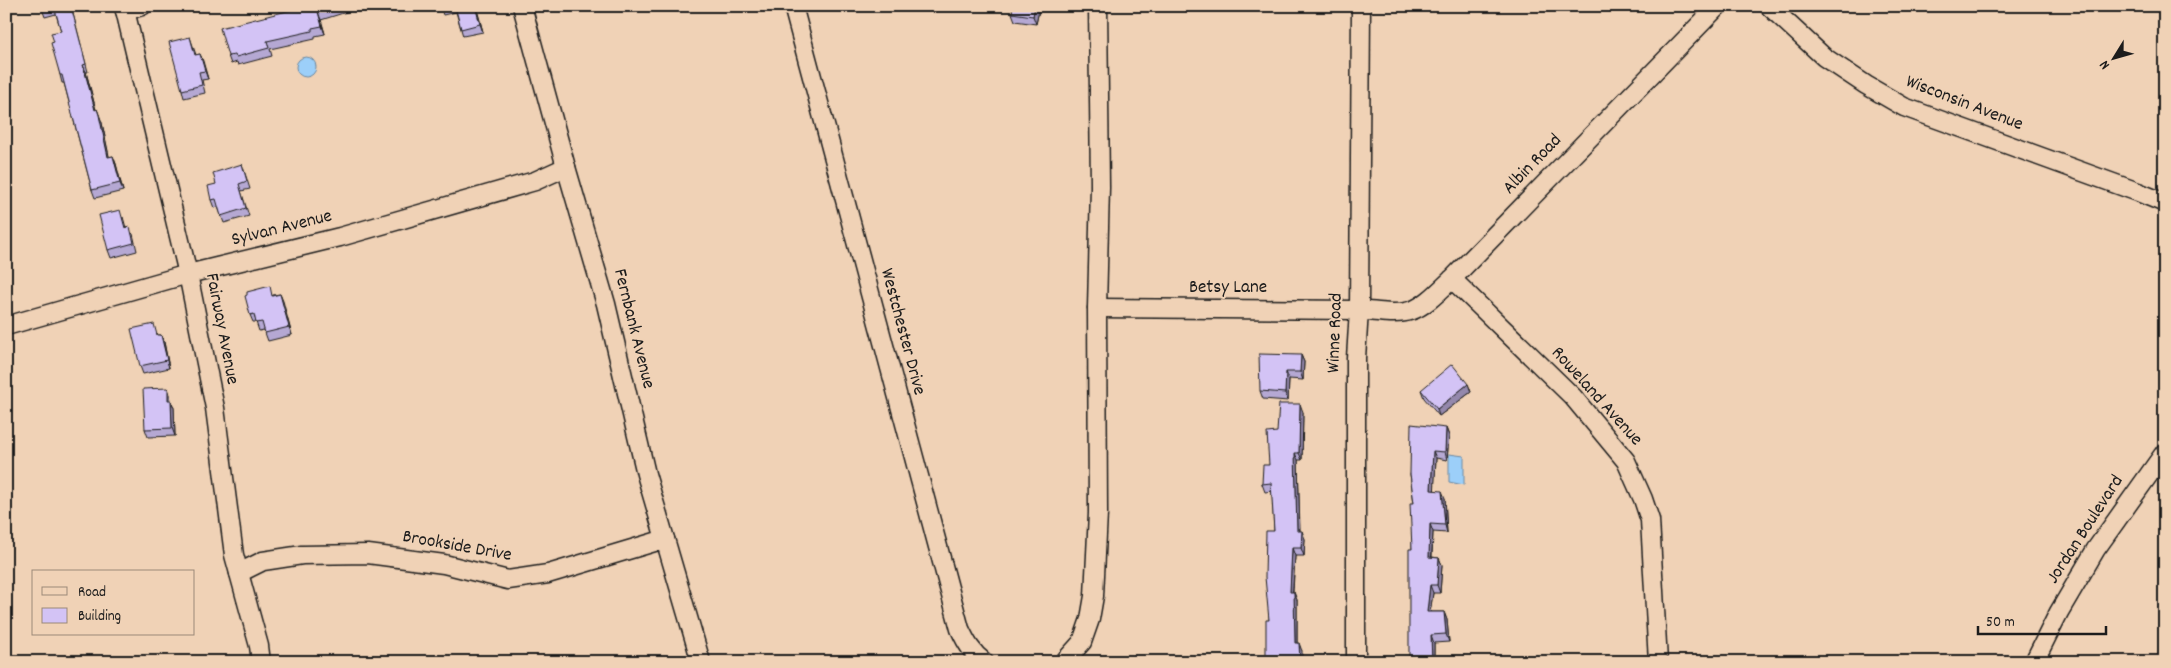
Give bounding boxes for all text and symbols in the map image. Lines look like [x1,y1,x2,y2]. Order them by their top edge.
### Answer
north arrow [2088,32,2138,82]
text: N [2095,56,2115,73]
street label: Wisconsin Avenue [1901,69,2027,139]
street label: Albin Road [1497,129,1569,201]
street label: Sylvan Avenue [229,203,335,255]
street label: Fernbank Avenue [605,266,661,392]
street label: Westchester Drive [872,266,932,398]
street label: Fairway Avenue [197,271,245,387]
street label: Betsy Lane [1189,275,1267,302]
street label: Winne Road [1321,292,1351,374]
street label: Roweland Avenue [1544,341,1648,453]
street label: Jordan Boulevard [2041,470,2131,590]
street label: Brookside Drive [400,524,514,570]
legend [32,570,195,636]
text: Road [78,582,106,604]
scale bar [1978,603,2106,635]
text: Building [78,606,121,628]
text: 50 m [1986,612,2015,634]

